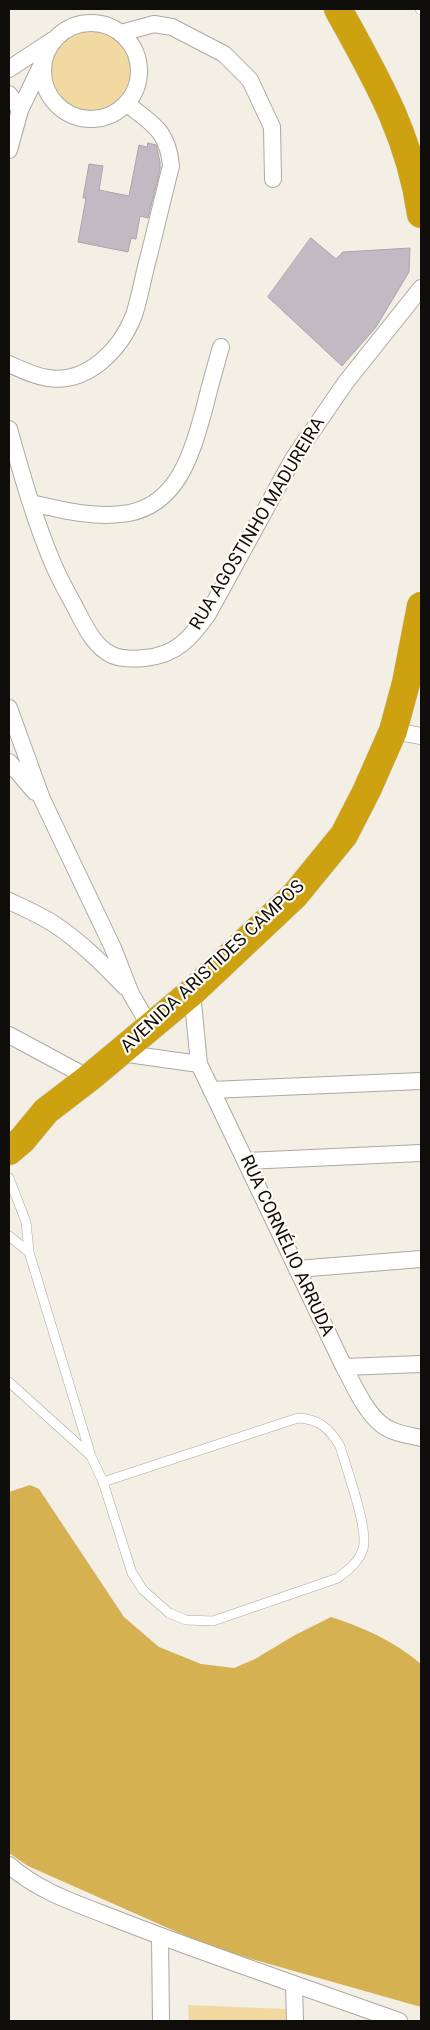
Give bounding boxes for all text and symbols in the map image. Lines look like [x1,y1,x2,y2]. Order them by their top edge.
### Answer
street label: RUA AGOSTINHO MADUREIRA [186,414,330,634]
street label: AVENIDA ARISTIDES CAMPOS [117,876,309,1058]
street label: RUA CORNÉLIO ARRUDA [234,1152,338,1340]

